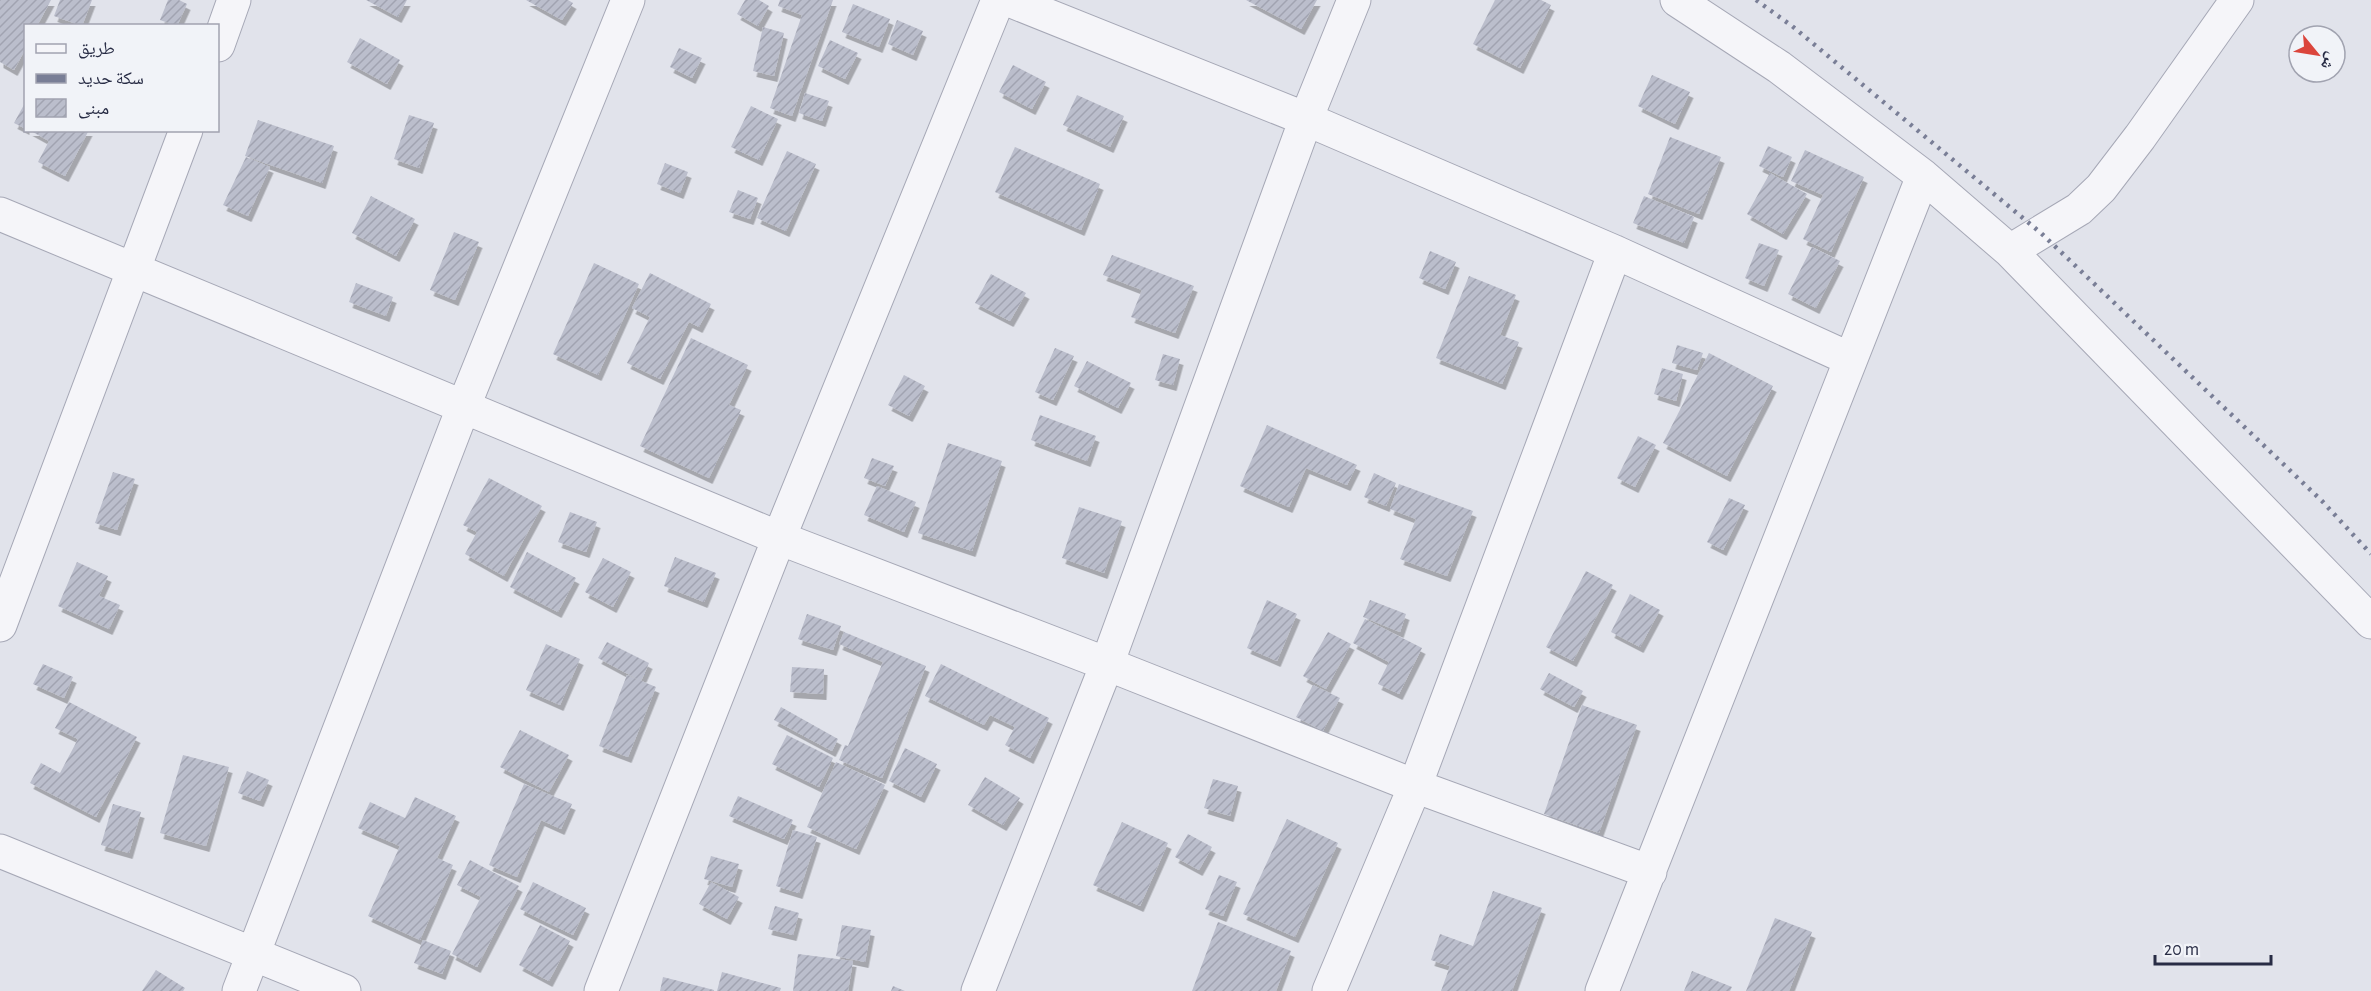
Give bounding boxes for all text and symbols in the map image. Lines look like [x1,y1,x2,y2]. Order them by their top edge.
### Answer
legend [24,24,219,132]
north arrow [2287,24,2347,84]
text: طريق [78,40,115,59]
text: ش [2317,49,2340,72]
text: سكة حديد [78,70,144,88]
text: مبنى [78,100,109,119]
scale bar [2155,928,2270,966]
text: 20 m [2164,941,2199,959]

